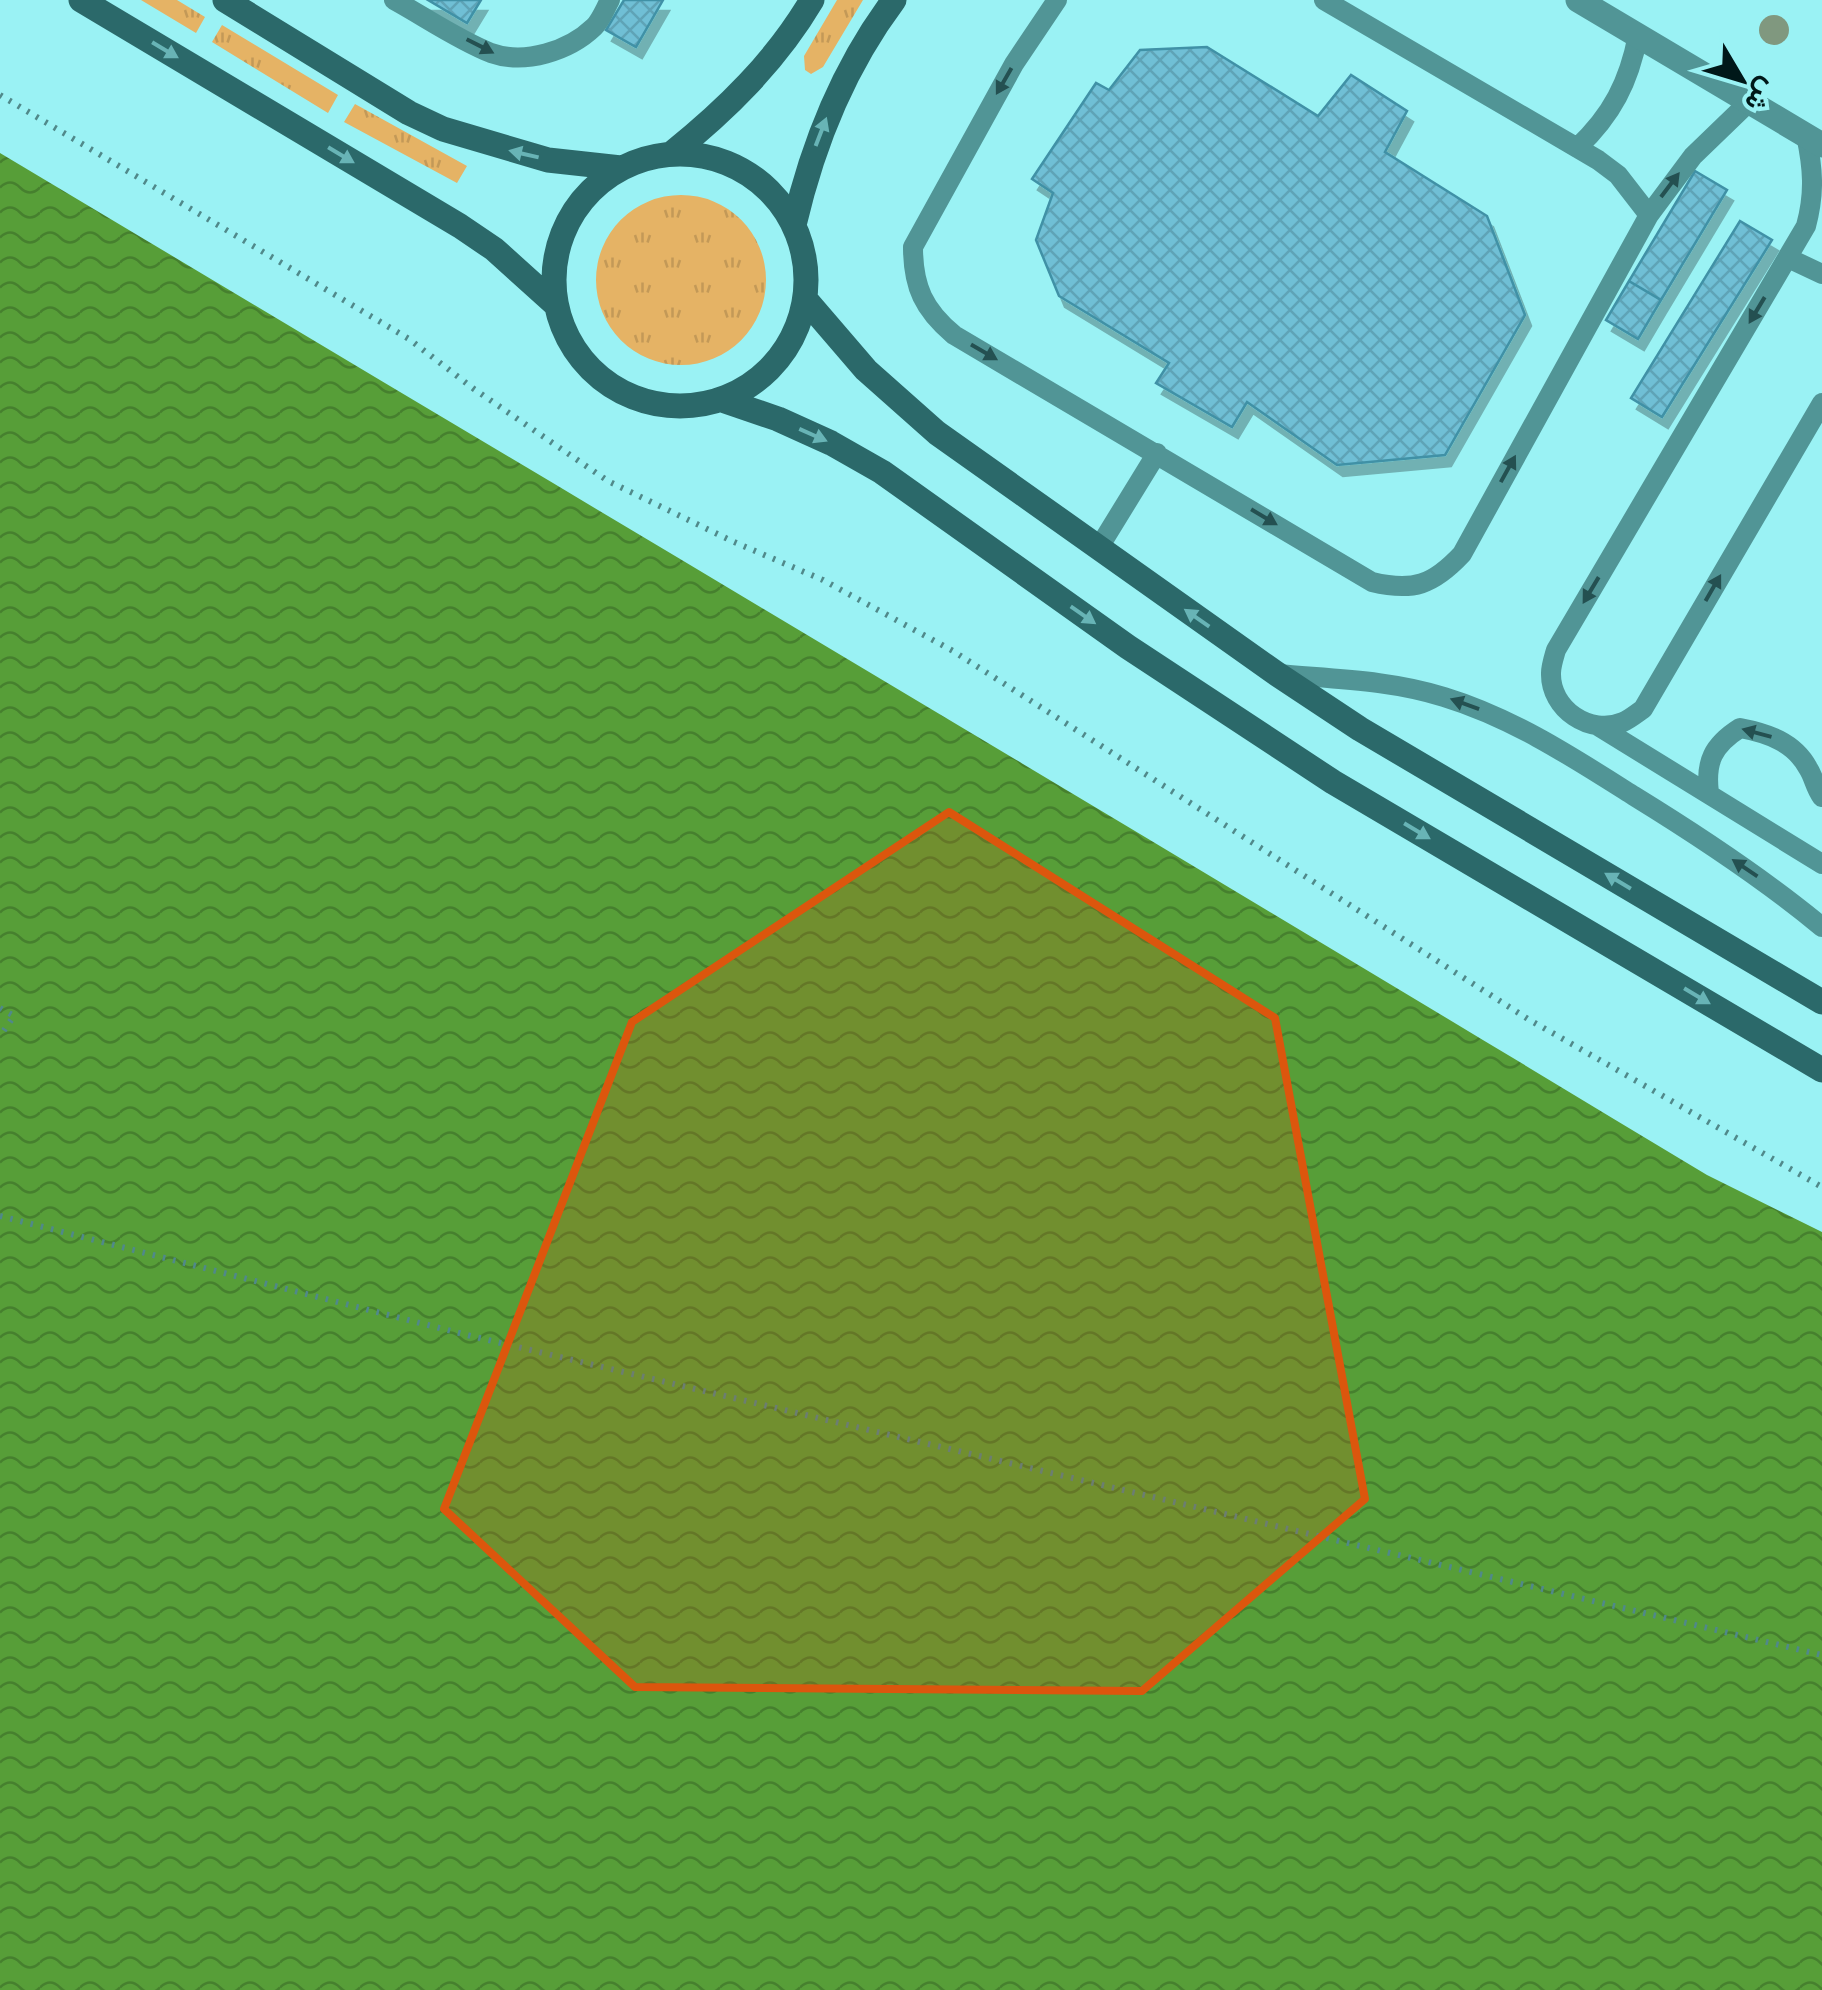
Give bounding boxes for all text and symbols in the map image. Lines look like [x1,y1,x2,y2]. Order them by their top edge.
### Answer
north arrow [1692,30,1792,130]
one-way arrow [465,37,494,54]
one-way arrow [151,41,179,58]
one-way arrow [995,67,1012,96]
text: ش [1738,72,1784,118]
one-way arrow [814,116,829,146]
one-way arrow [327,146,355,163]
one-way arrow [508,146,539,161]
one-way arrow [1660,172,1680,198]
one-way arrow [1749,296,1766,324]
one-way arrow [970,343,998,360]
one-way arrow [798,427,828,443]
one-way arrow [1500,455,1517,484]
one-way arrow [1250,508,1278,525]
one-way arrow [1704,574,1722,602]
one-way arrow [1583,576,1600,604]
one-way arrow [1070,605,1096,624]
one-way arrow [1184,609,1211,628]
one-way arrow [1449,696,1479,711]
one-way arrow [1741,724,1772,740]
one-way arrow [1403,822,1431,840]
one-way arrow [1731,859,1758,877]
one-way arrow [1603,873,1632,890]
one-way arrow [1683,987,1711,1005]

